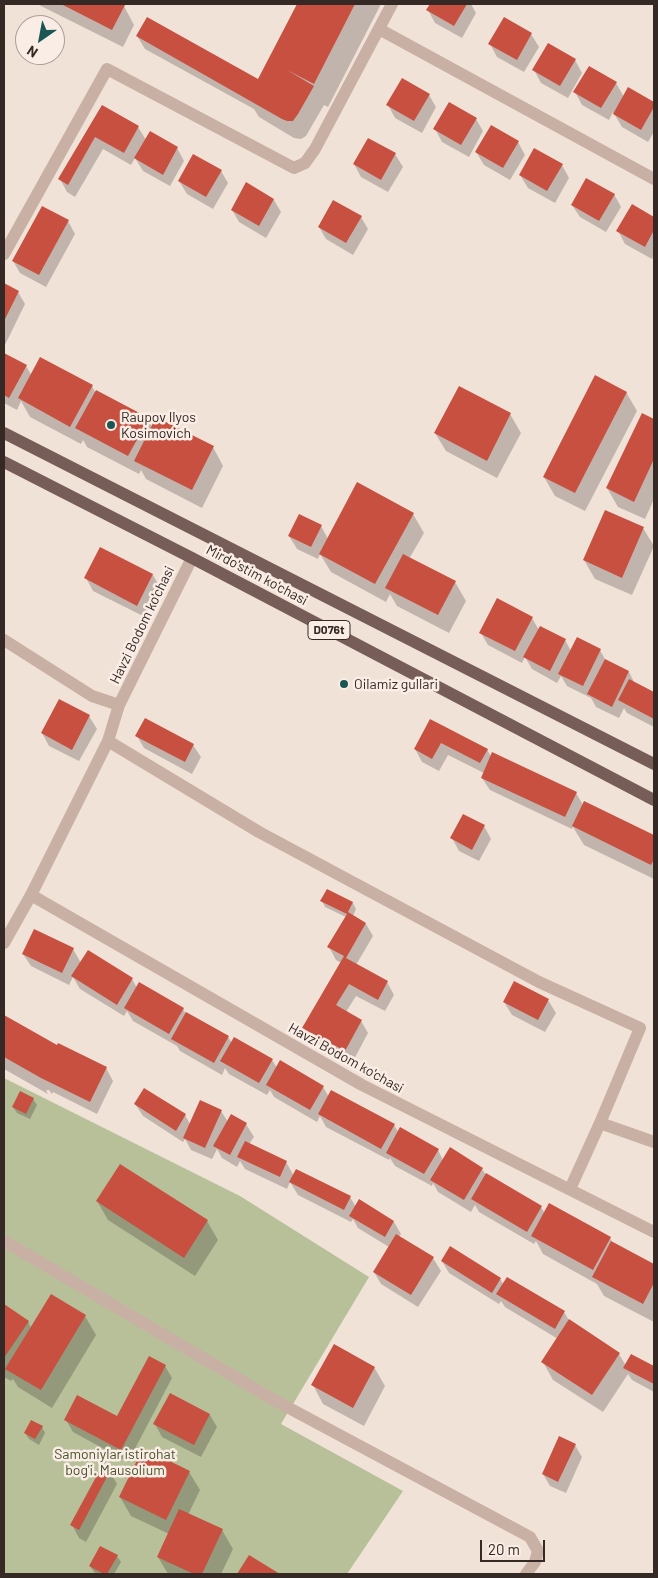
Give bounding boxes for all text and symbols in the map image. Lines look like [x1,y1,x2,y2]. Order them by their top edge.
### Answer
north arrow [15,15,65,65]
text: N [24,42,41,62]
place label: Raupov Ilyos Kosimovich [121,409,196,442]
marker: Raupov Ilyos Kosimovich [105,419,117,431]
street label: Mirdo'stim ko'chasi [203,541,311,609]
street label: Havzi Bodom ko'chasi [106,563,178,687]
road number: D076t [308,620,350,640]
place label: Oilamiz gullari [354,676,438,692]
marker: Oilamiz gullari [338,678,350,690]
street label: Havzi Bodom ko'chasi [285,1019,407,1097]
park label: Samoniylar istirohat bog'i. Mausolium [54,1446,176,1478]
scale bar [483,1530,548,1562]
text: 20 m [488,1540,520,1558]

